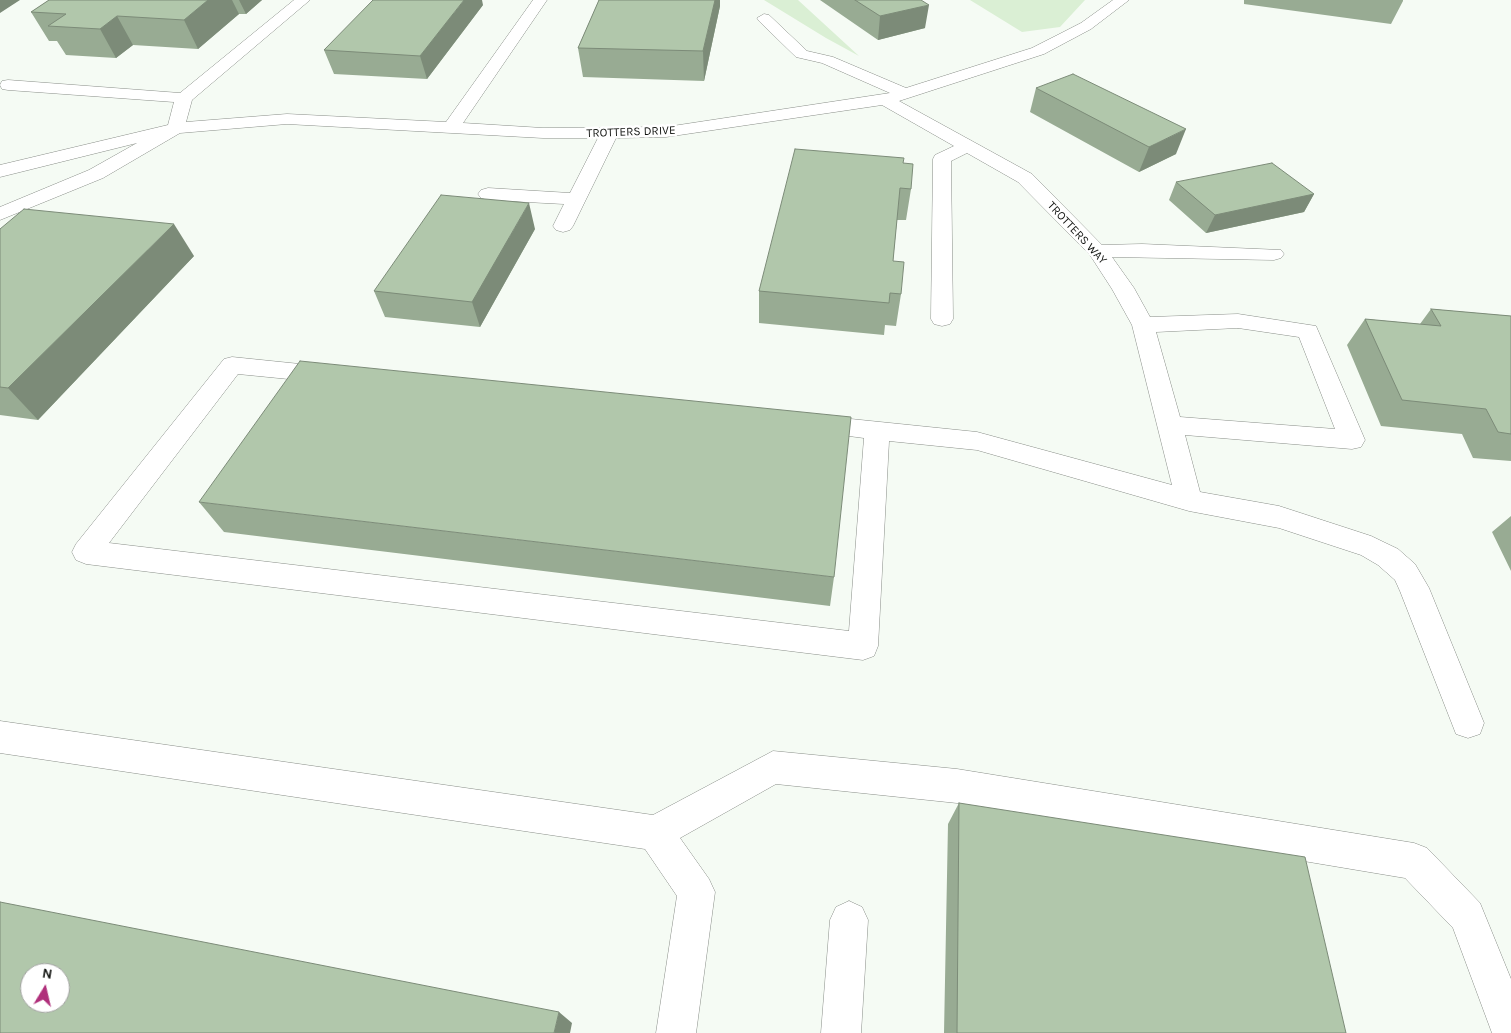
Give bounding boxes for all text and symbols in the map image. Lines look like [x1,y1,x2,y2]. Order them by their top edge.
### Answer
street label: TROTTERS DRIVE [586,123,676,141]
street label: TROTTERS WAY [1044,199,1110,267]
north arrow [20,963,70,1013]
text: N [41,964,54,983]

